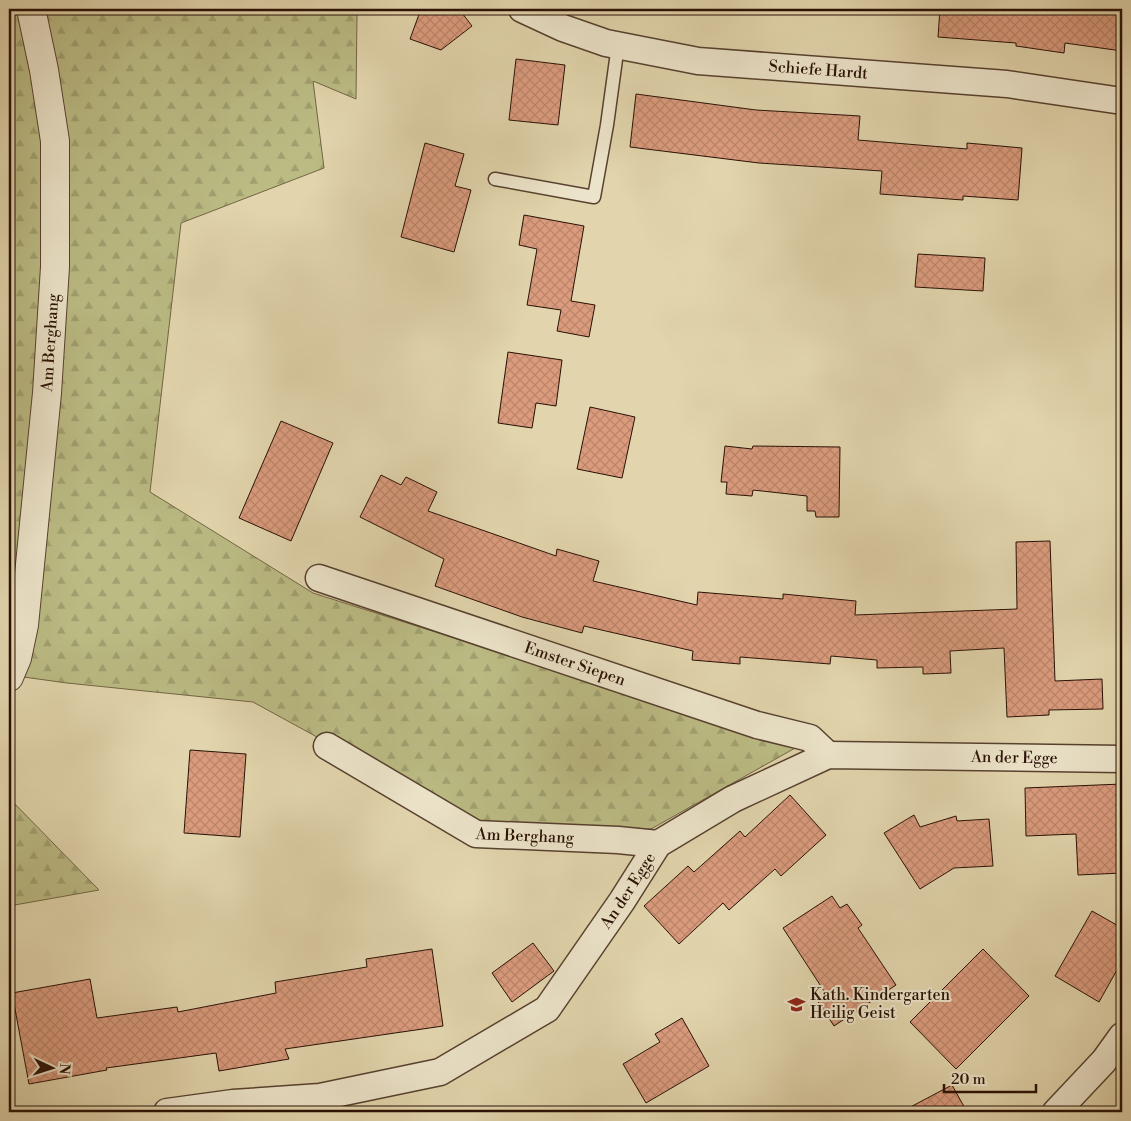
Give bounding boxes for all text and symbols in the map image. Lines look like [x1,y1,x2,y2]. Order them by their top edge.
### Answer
street label: Schiefe Hardt [768,56,869,84]
street label: Am Berghang [37,292,63,393]
street label: Emster Siepen [522,638,629,690]
street label: An der Egge [970,747,1058,768]
street label: Am Berghang [474,824,575,848]
street label: An der Egge [595,849,660,933]
place label: Kath. Kindergarten Heilig Geist [810,985,950,1023]
school or university icon: Kath. Kindergarten Heilig Geist [786,994,806,1014]
north arrow [28,1044,78,1094]
scale bar [944,1061,1036,1093]
text: N [55,1063,73,1075]
text: 20 m [951,1070,986,1089]

